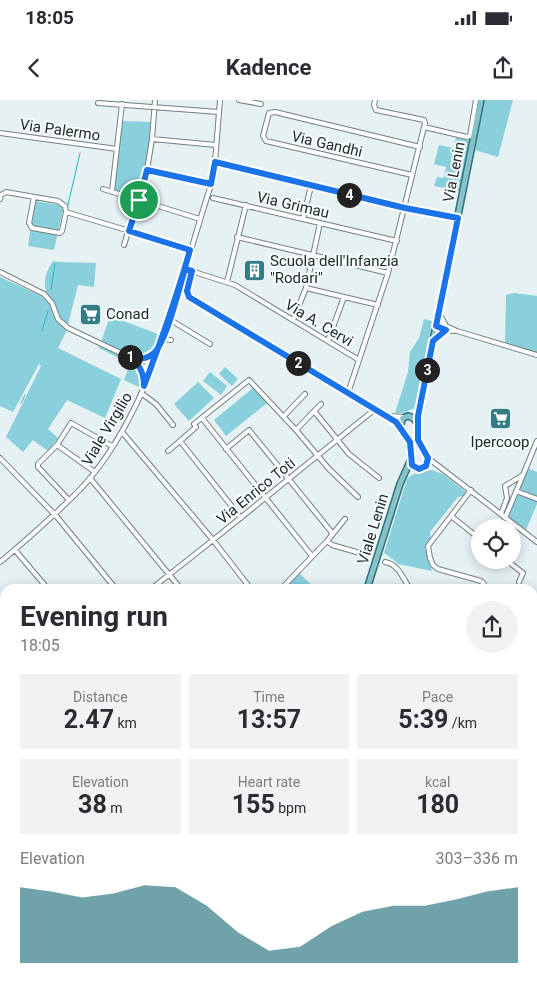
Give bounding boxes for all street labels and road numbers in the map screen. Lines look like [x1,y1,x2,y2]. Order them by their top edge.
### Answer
street label: Via Palermo [19,115,101,145]
street label: Via Gandhi [290,127,364,161]
street label: Via Lenin [439,140,469,204]
street label: Via Grimau [255,188,331,222]
street label: Via A. Cervi [282,296,356,350]
street label: Viale Virgilio [78,389,136,469]
street label: Via Enrico Toti [213,454,299,528]
street label: Viale Lenin [354,491,392,567]

